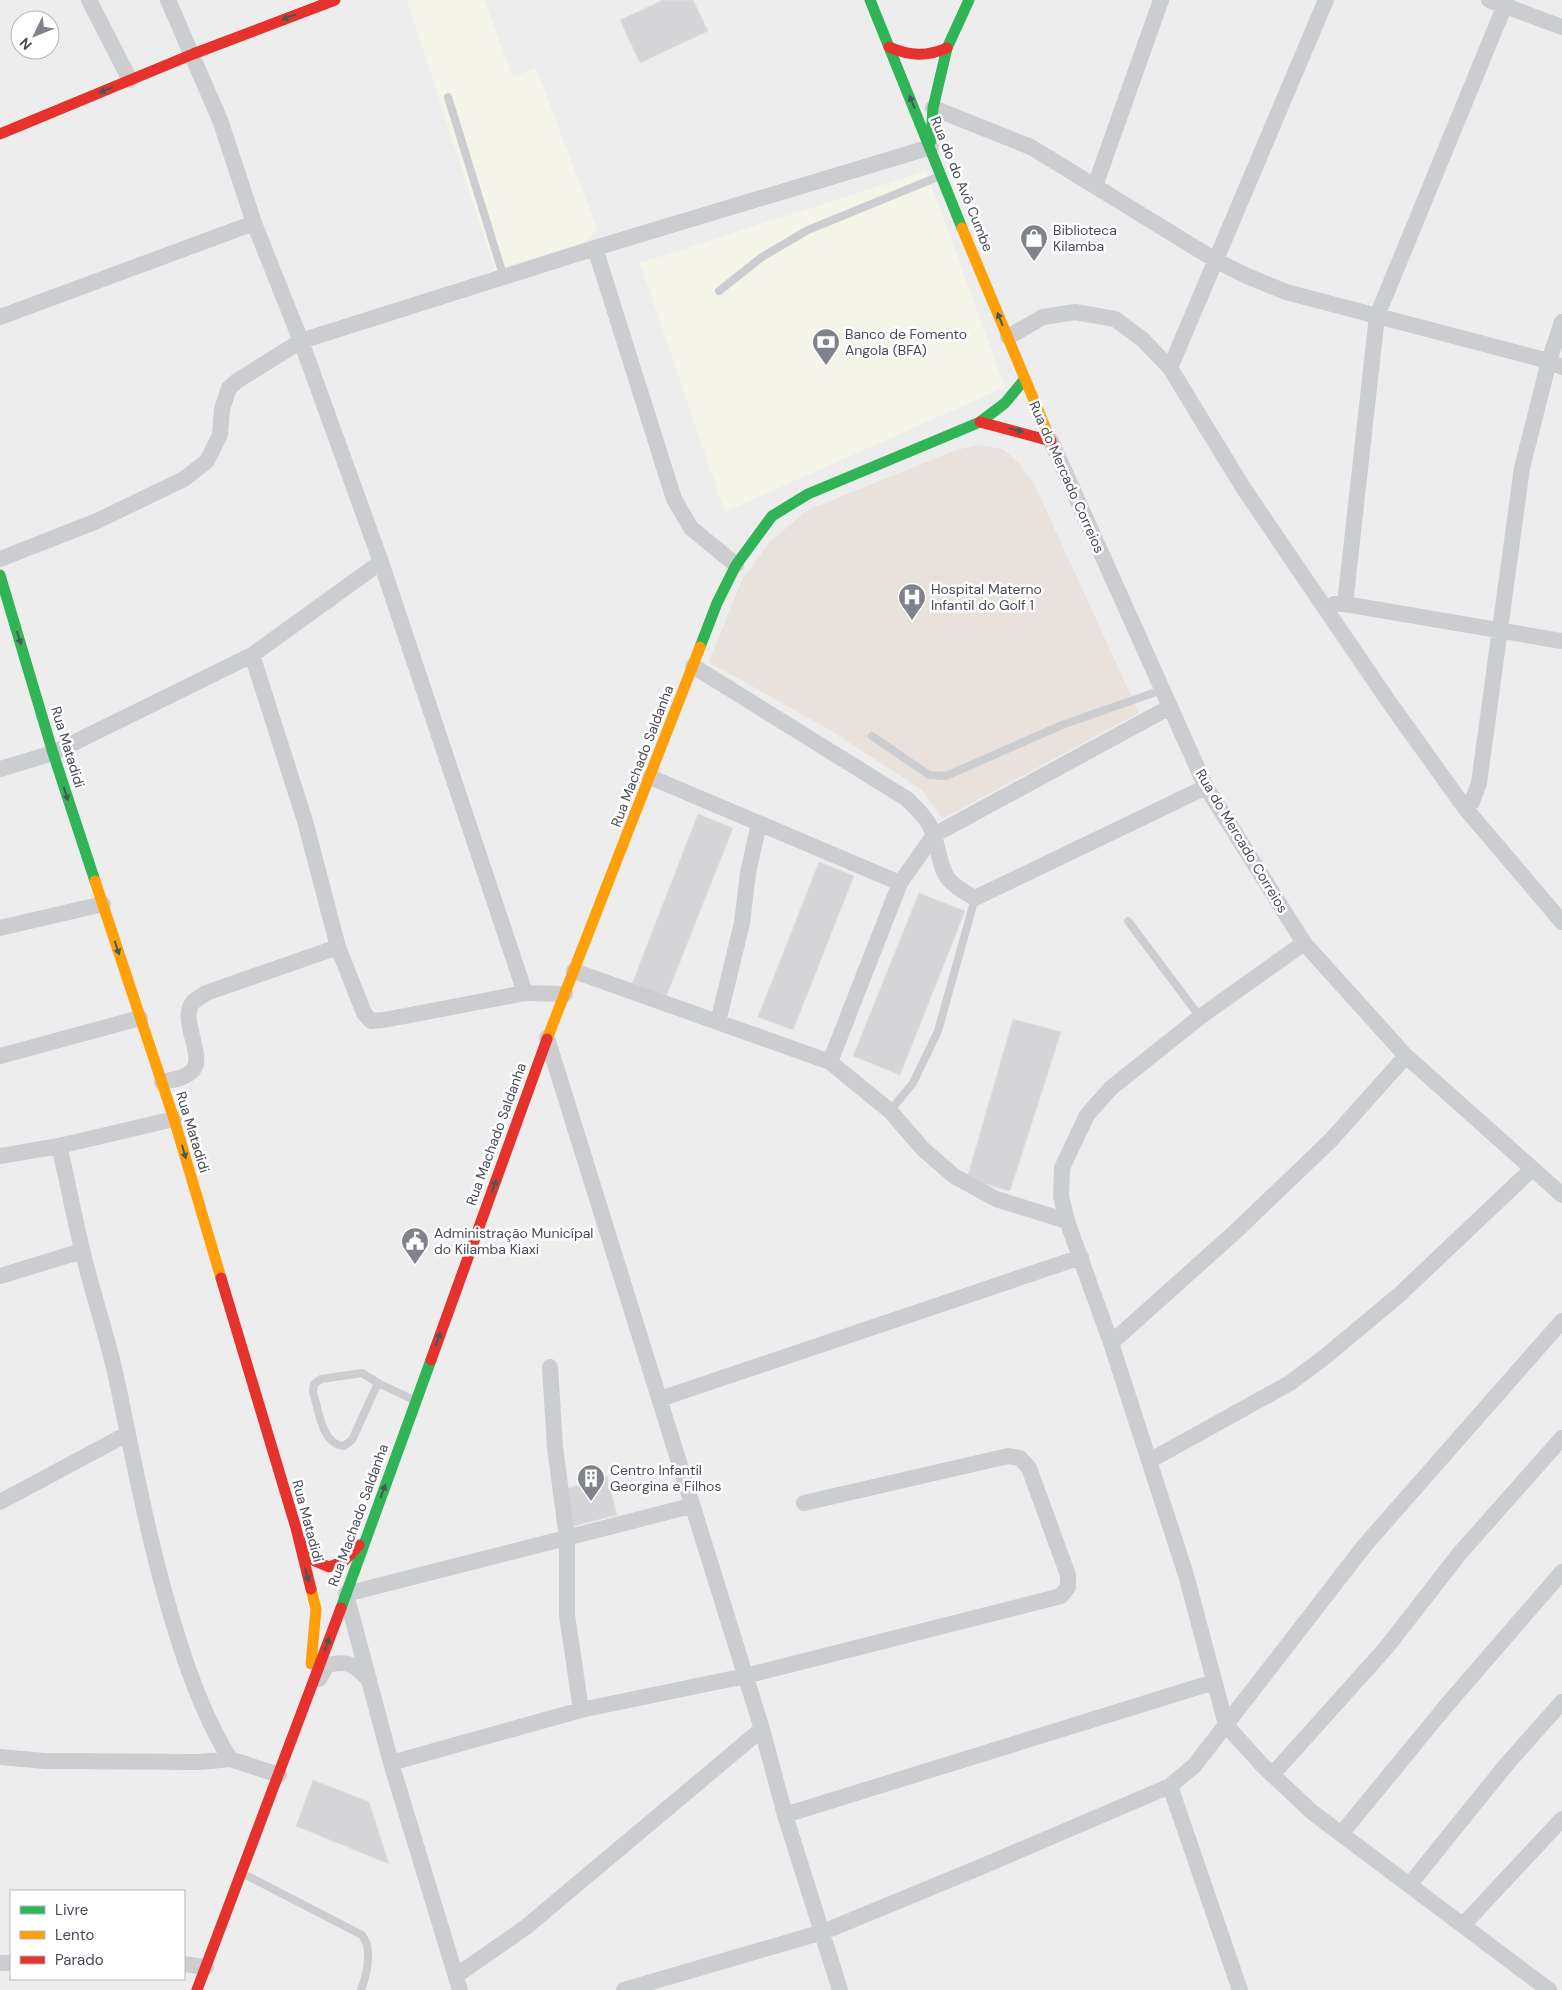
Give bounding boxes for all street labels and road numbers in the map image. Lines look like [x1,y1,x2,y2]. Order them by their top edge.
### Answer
street label: Rua do do Avô Cumbe [927,114,997,254]
street label: Rua do Mercado Correios [1025,398,1109,556]
street label: Rua Machado Saldanha [607,683,677,829]
street label: Rua Matadidi [47,704,89,790]
street label: Rua do Mercado Correios [1192,766,1292,916]
street label: Rua Machado Saldanha [462,1060,530,1208]
street label: Rua Matadidi [172,1089,214,1175]
street label: Rua Machado Saldanha [324,1441,392,1589]
street label: Rua Matadidi [288,1478,328,1564]

